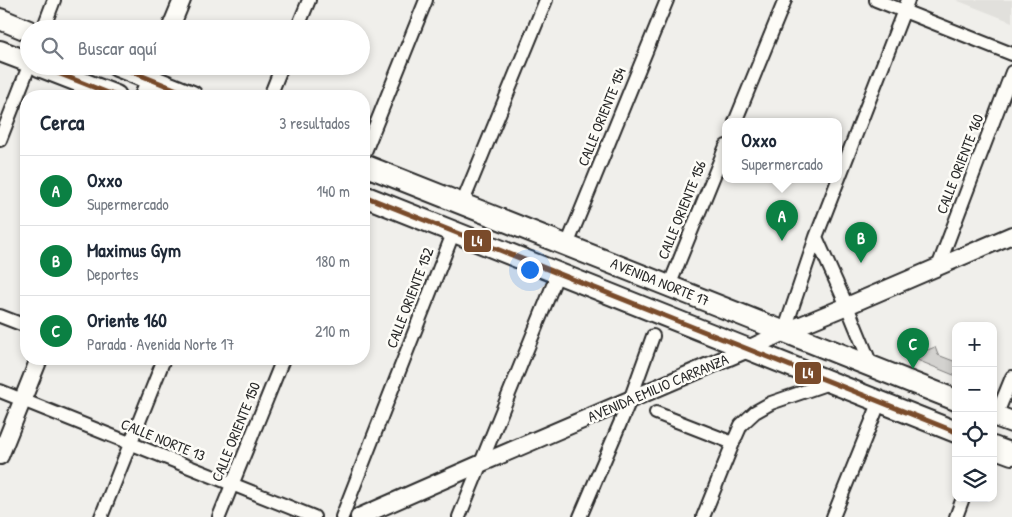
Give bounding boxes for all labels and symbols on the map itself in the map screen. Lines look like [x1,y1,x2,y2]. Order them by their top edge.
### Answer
street label: CALLE ORIENTE 154 [572,64,631,169]
street label: CALLE ORIENTE 160 [931,111,988,217]
street label: CALLE ORIENTE 156 [652,157,711,262]
pin: A [766,200,798,241]
pin: B [845,222,877,263]
line badge: L4 [463,229,492,253]
text: L4 [472,231,483,250]
street label: CALLE ORIENTE 152 [381,245,438,351]
street label: AVENIDA NORTE 17 [608,252,713,311]
your location [517,257,543,283]
pin: C [897,328,929,369]
street label: AVENIDA EMILIO CARRANZA [584,348,732,427]
line badge: L4 [794,361,822,385]
text: L4 [803,363,814,382]
street label: CALLE ORIENTE 150 [206,379,265,485]
street label: CALLE NORTE 13 [118,413,209,466]

